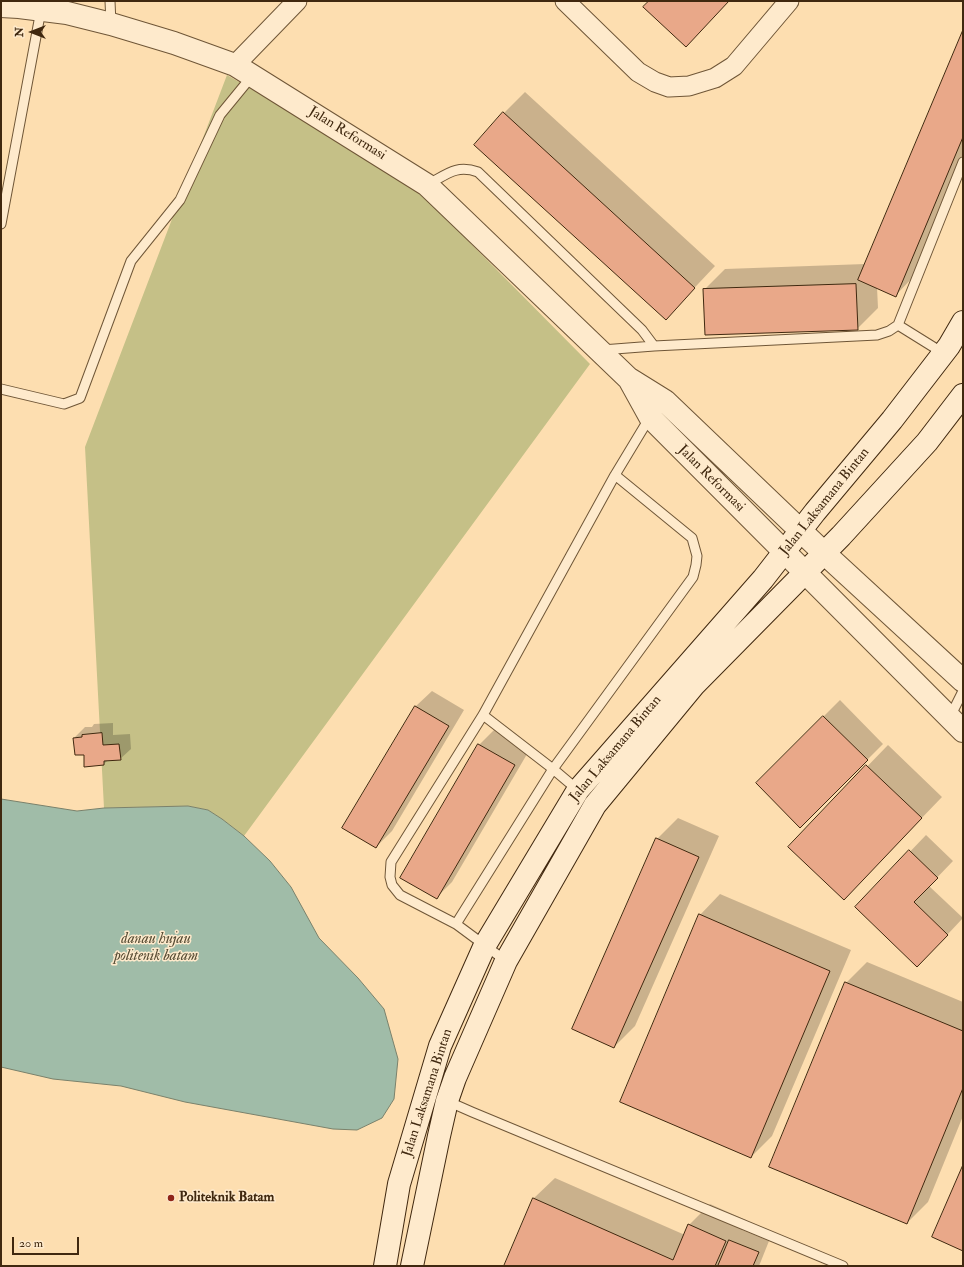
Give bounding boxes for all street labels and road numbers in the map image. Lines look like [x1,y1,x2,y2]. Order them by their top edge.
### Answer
street label: Jalan Reformasi [305,104,389,164]
street label: Jalan Reformasi [674,442,748,516]
street label: Jalan Laksamana Bintan [776,445,874,559]
street label: Jalan Laksamana Bintan [567,692,665,806]
street label: Jalan Laksamana Bintan [399,1027,457,1159]

